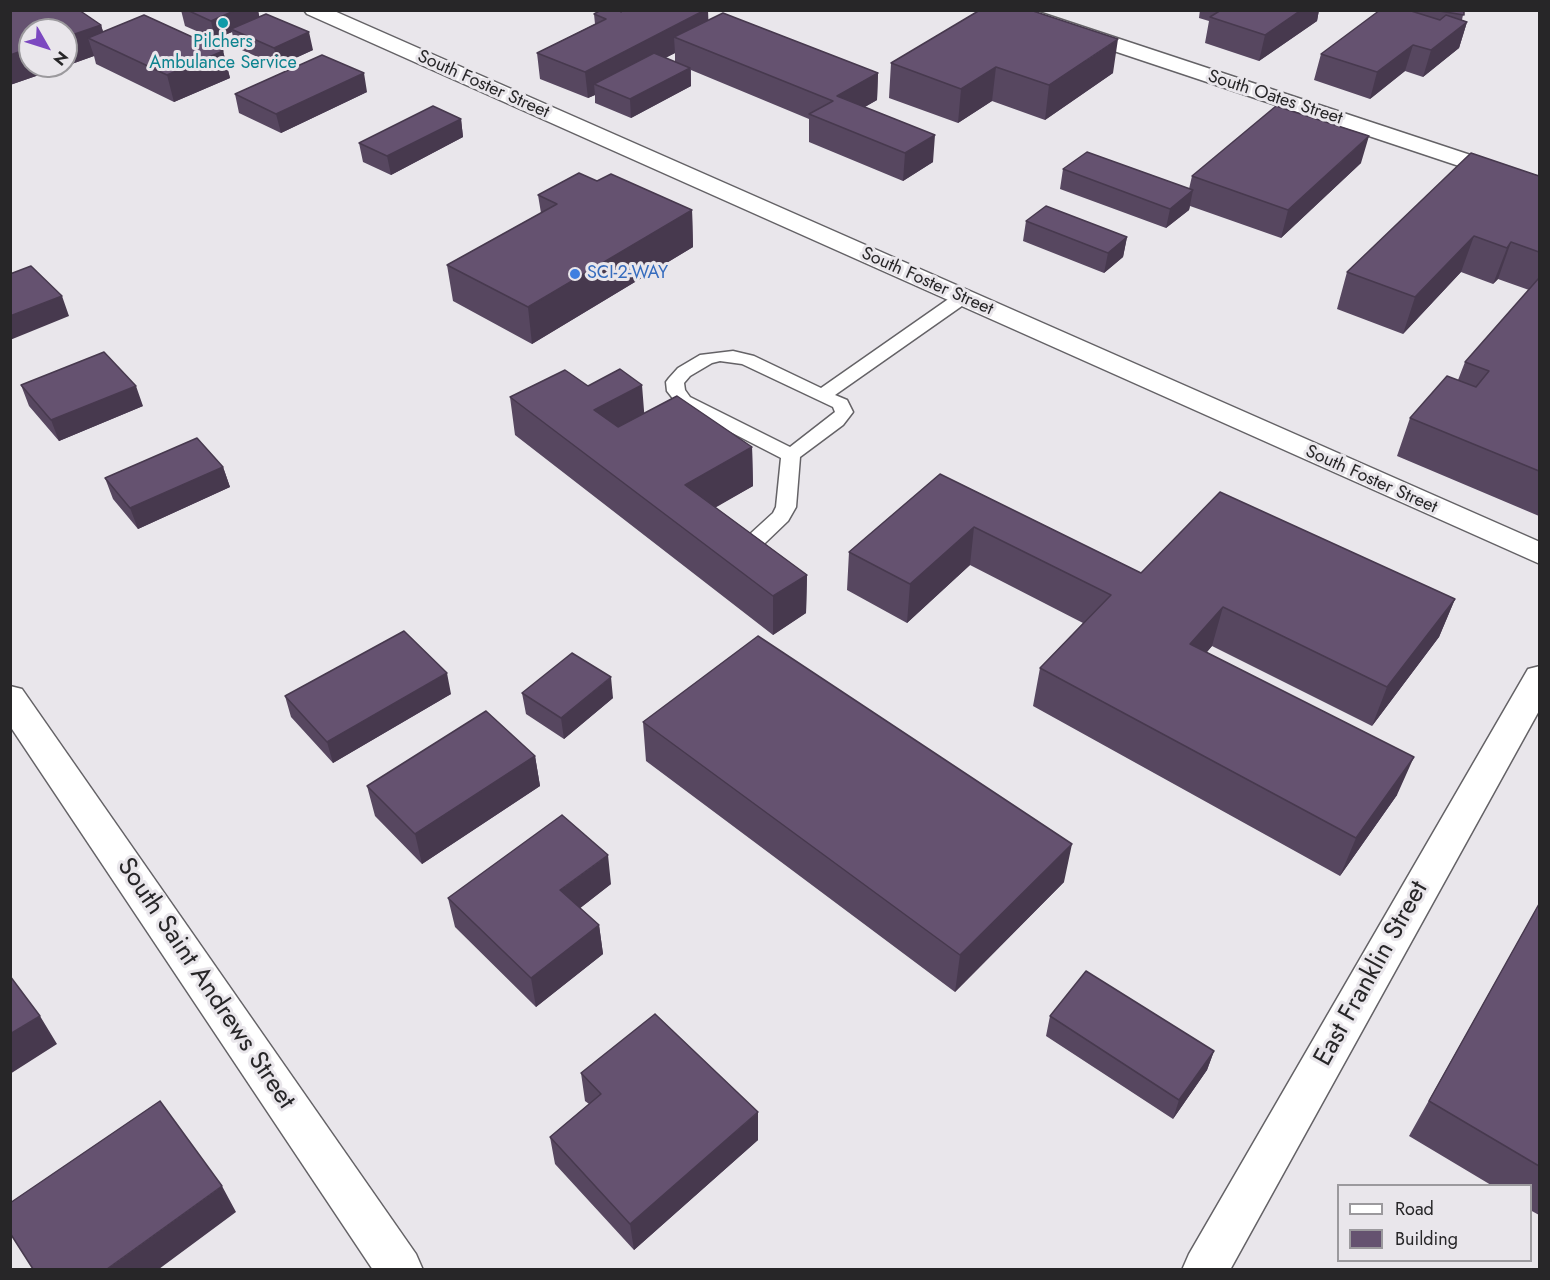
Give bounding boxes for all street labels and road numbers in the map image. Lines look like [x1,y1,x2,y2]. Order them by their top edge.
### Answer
street label: South Foster Street [414,46,552,124]
street label: South Oates Street [1205,66,1345,130]
street label: South Foster Street [858,243,996,321]
street label: South Foster Street [1302,441,1440,519]
street label: South Saint Andrews Street [109,853,301,1115]
street label: East Franklin Street [1308,876,1436,1072]

